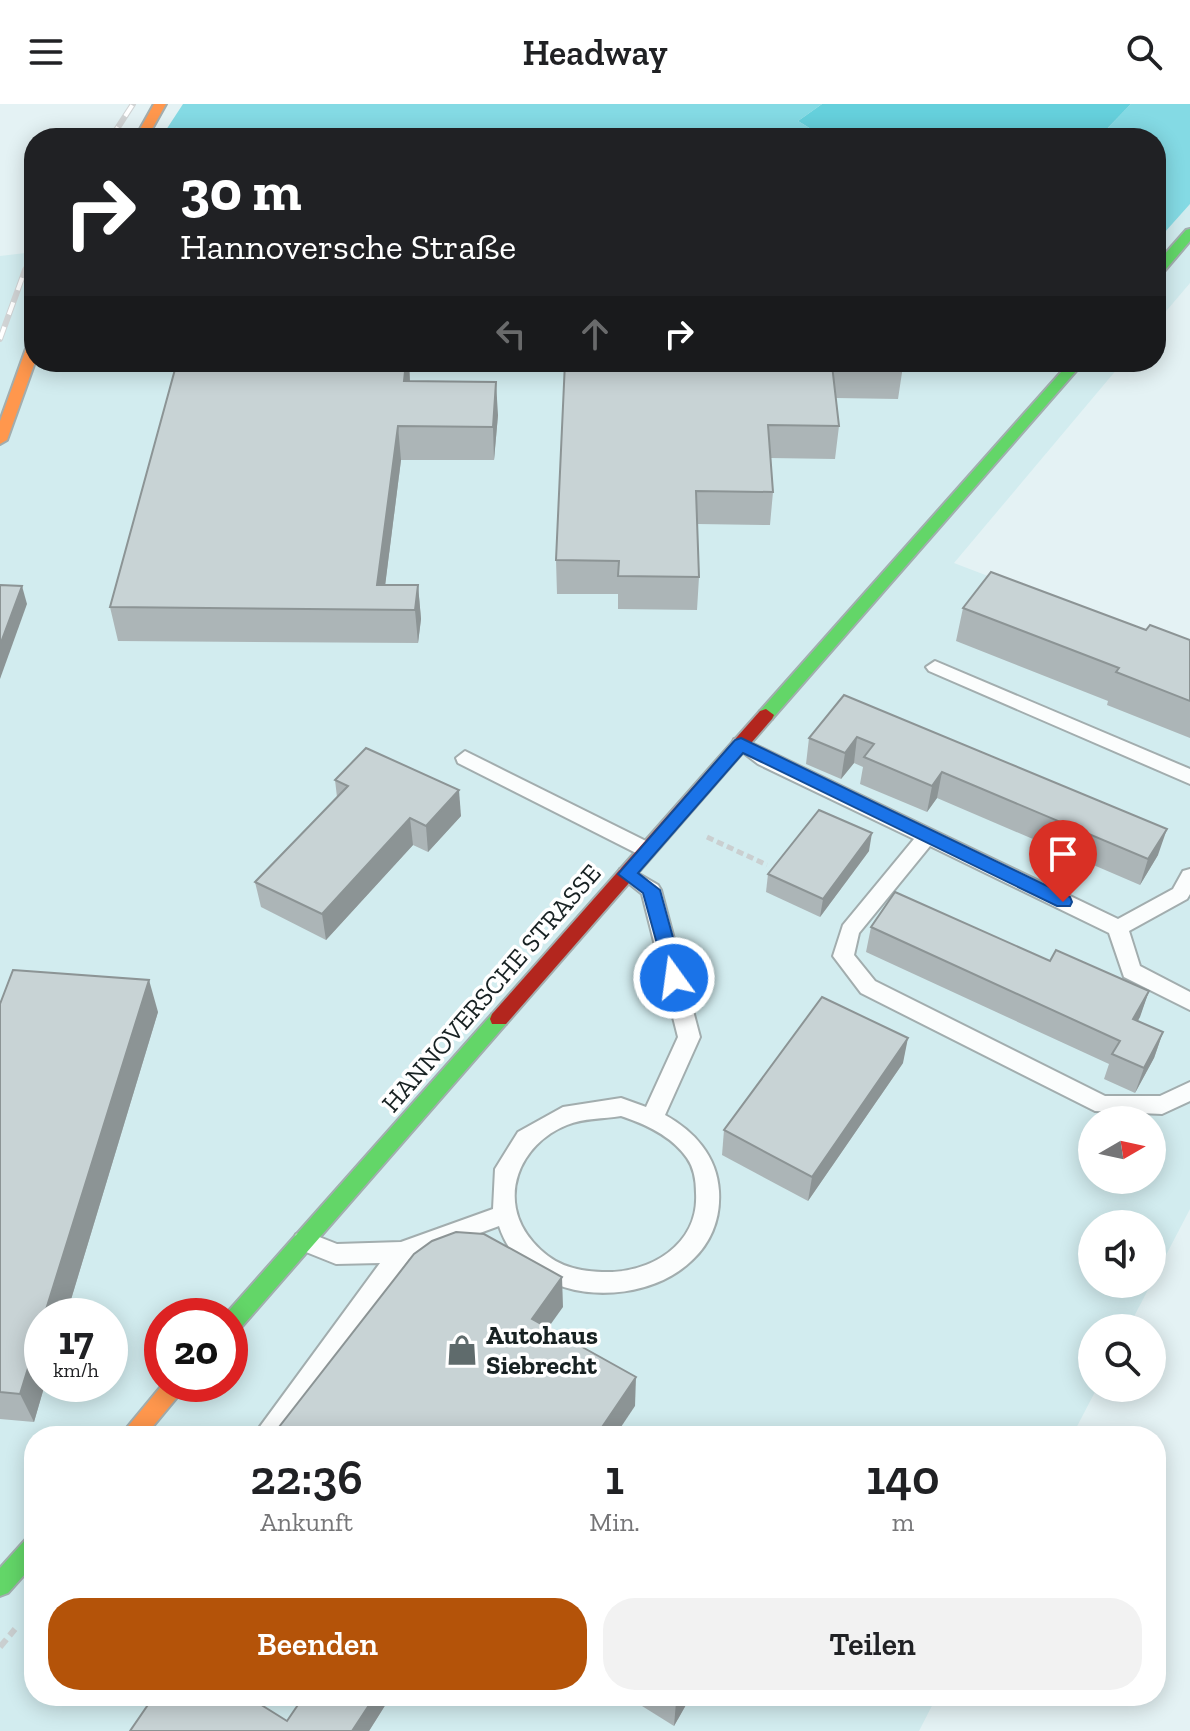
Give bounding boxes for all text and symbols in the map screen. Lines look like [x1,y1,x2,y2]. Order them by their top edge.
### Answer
icon: menu [24,30,68,74]
icon: search [1122,30,1166,74]
text: Headway [522,31,668,74]
text: 30 m [180,157,302,224]
icon: right [48,160,152,264]
text: Hannoversche Straße [180,225,516,268]
icon: left [489,312,533,356]
icon: ahead [573,312,617,356]
icon: right [657,312,701,356]
pin [1029,820,1097,902]
icon: arrive [1041,832,1085,876]
street label: HANNOVERSCHE STRASSE [375,857,607,1119]
position arrow [632,936,716,1020]
north arrow [1078,1106,1166,1194]
map controls [1078,1106,1166,1402]
button: sound [1078,1210,1166,1298]
speed limit sign: 20 [144,1298,248,1402]
button: search [1078,1314,1166,1402]
text: 17 [58,1316,94,1364]
place label: Autohaus Siebrecht [486,1319,598,1381]
shop icon: Autohaus Siebrecht [445,1333,479,1367]
text: km/h [53,1358,99,1382]
text: 22:36 [250,1449,363,1506]
text: 1 [605,1449,624,1506]
text: 140 [866,1449,940,1506]
text: Ankunft [260,1506,353,1538]
text: Min. [589,1506,640,1538]
text: m [892,1506,914,1538]
button: Beenden [48,1598,587,1690]
button: Teilen [603,1598,1142,1690]

